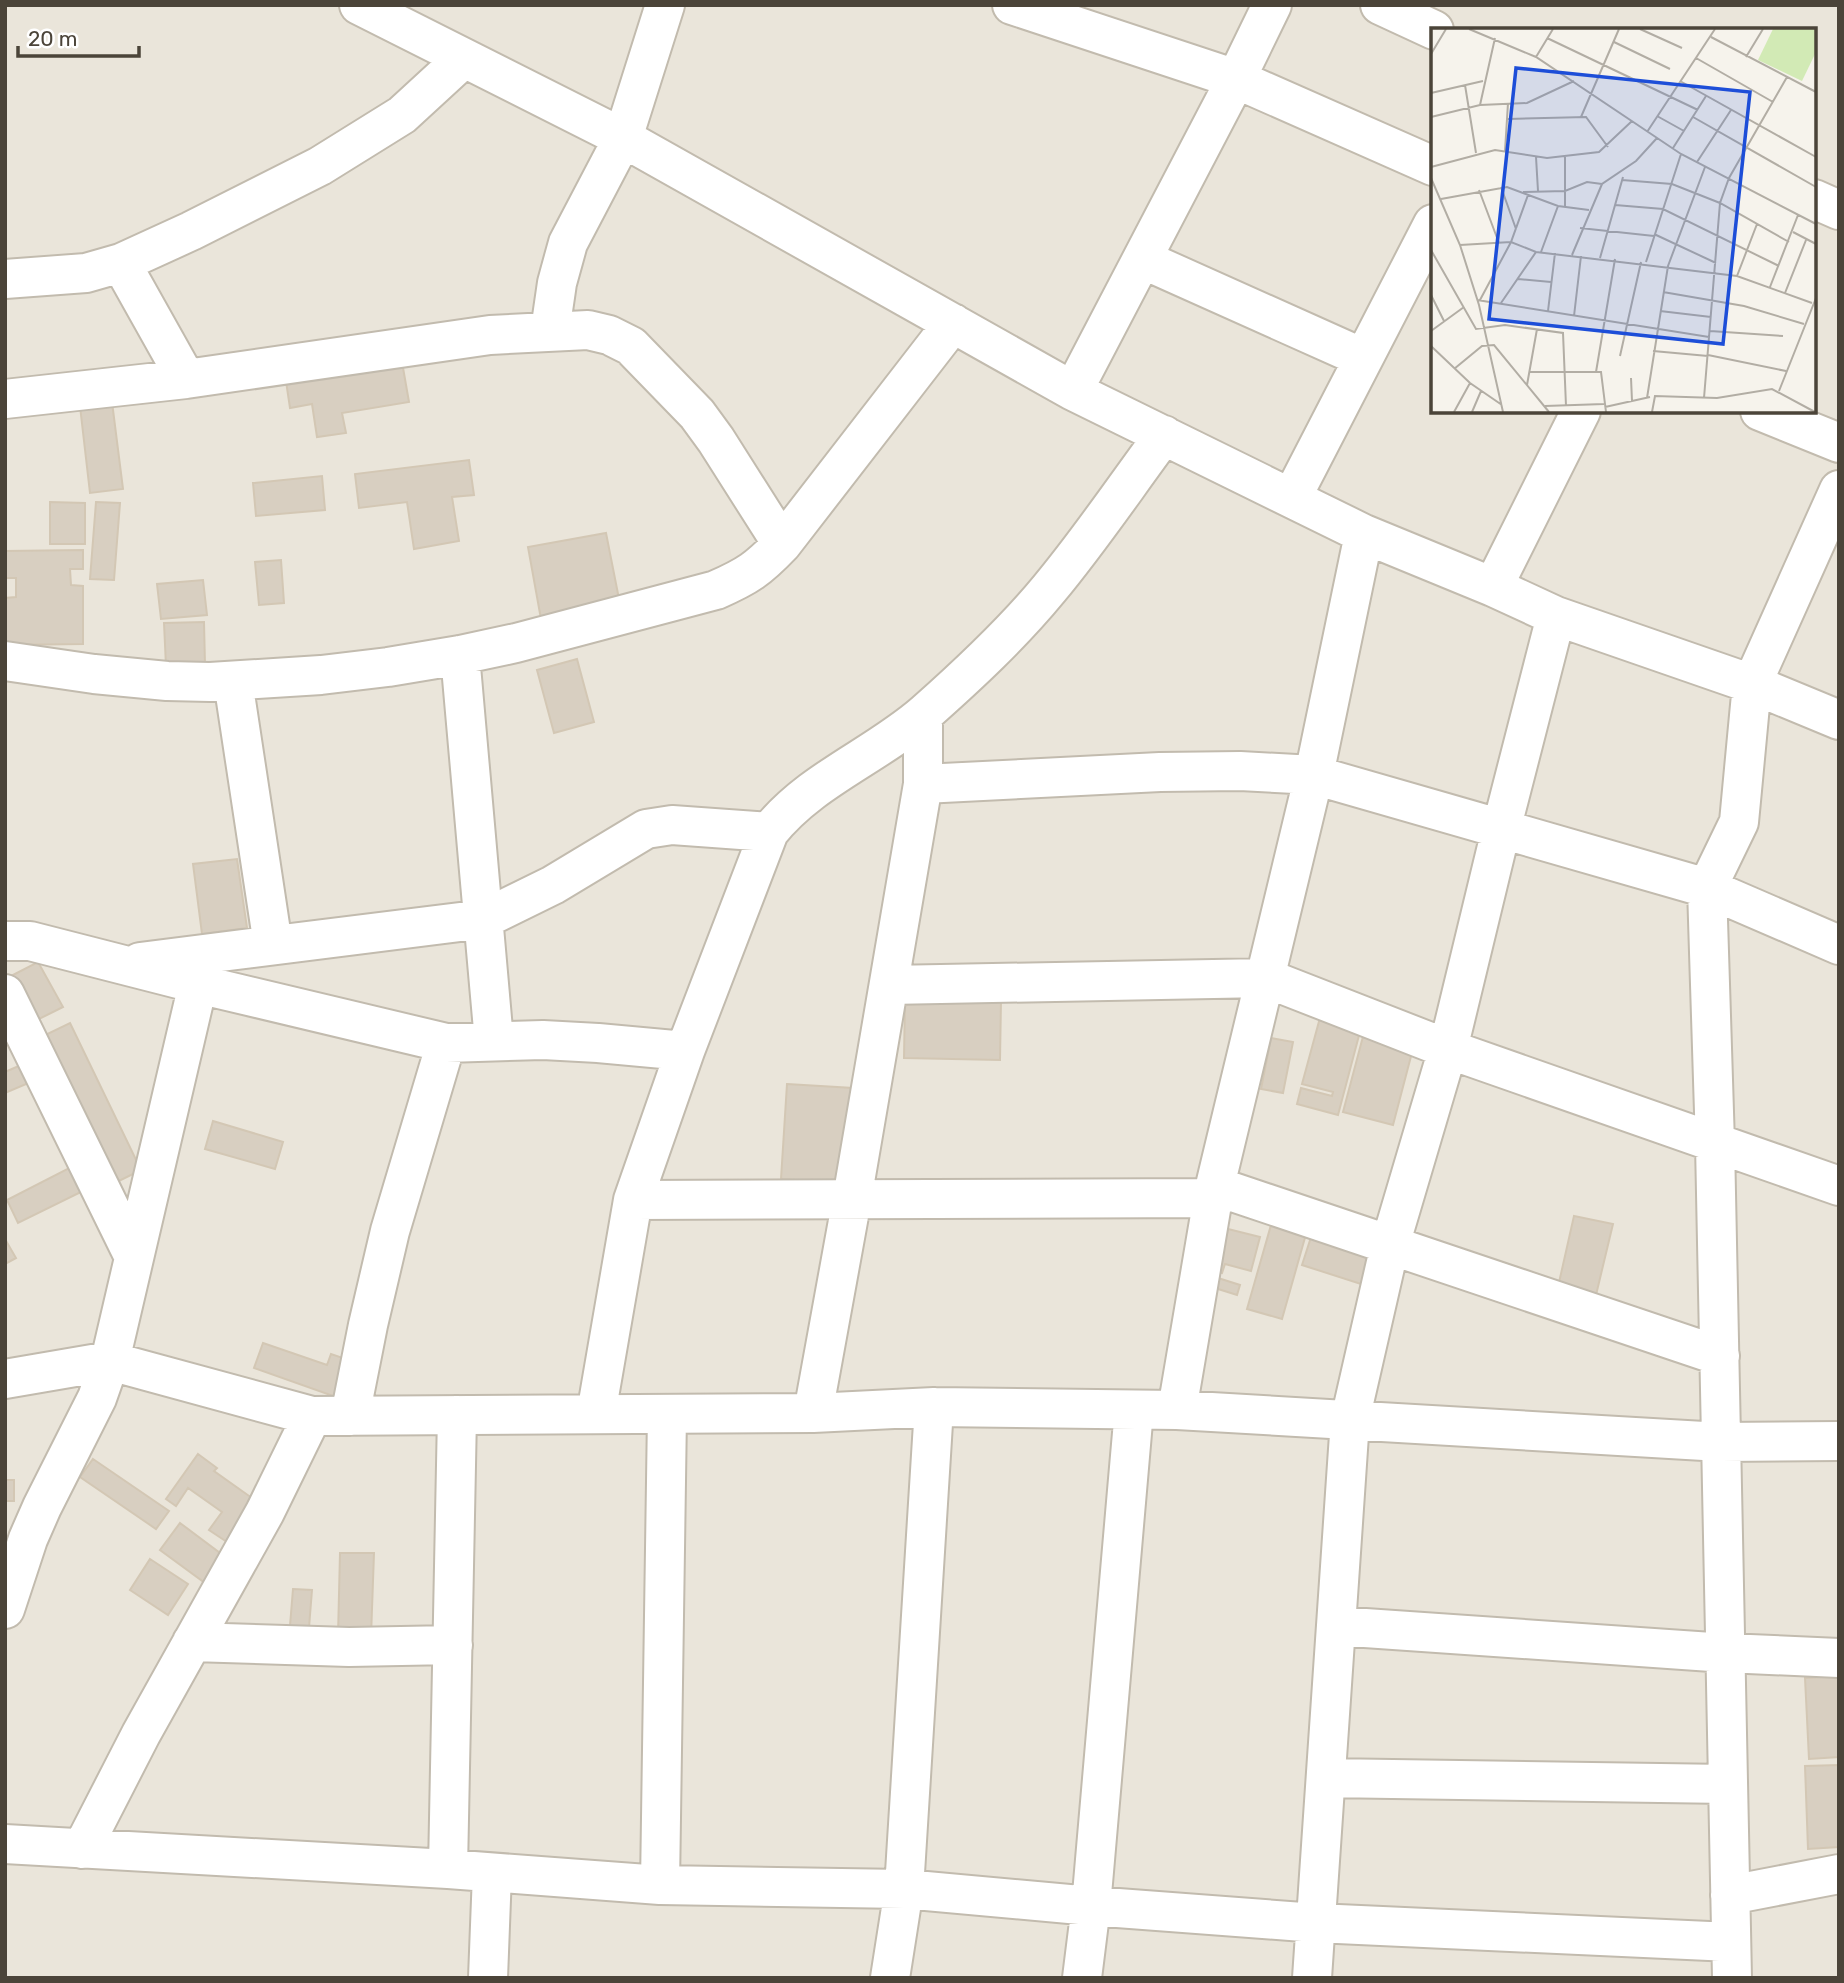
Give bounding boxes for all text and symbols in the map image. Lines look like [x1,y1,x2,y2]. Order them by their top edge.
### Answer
scale bar [18,14,138,58]
text: 20 m [28,26,77,51]
inset map [1431,28,1816,413]

